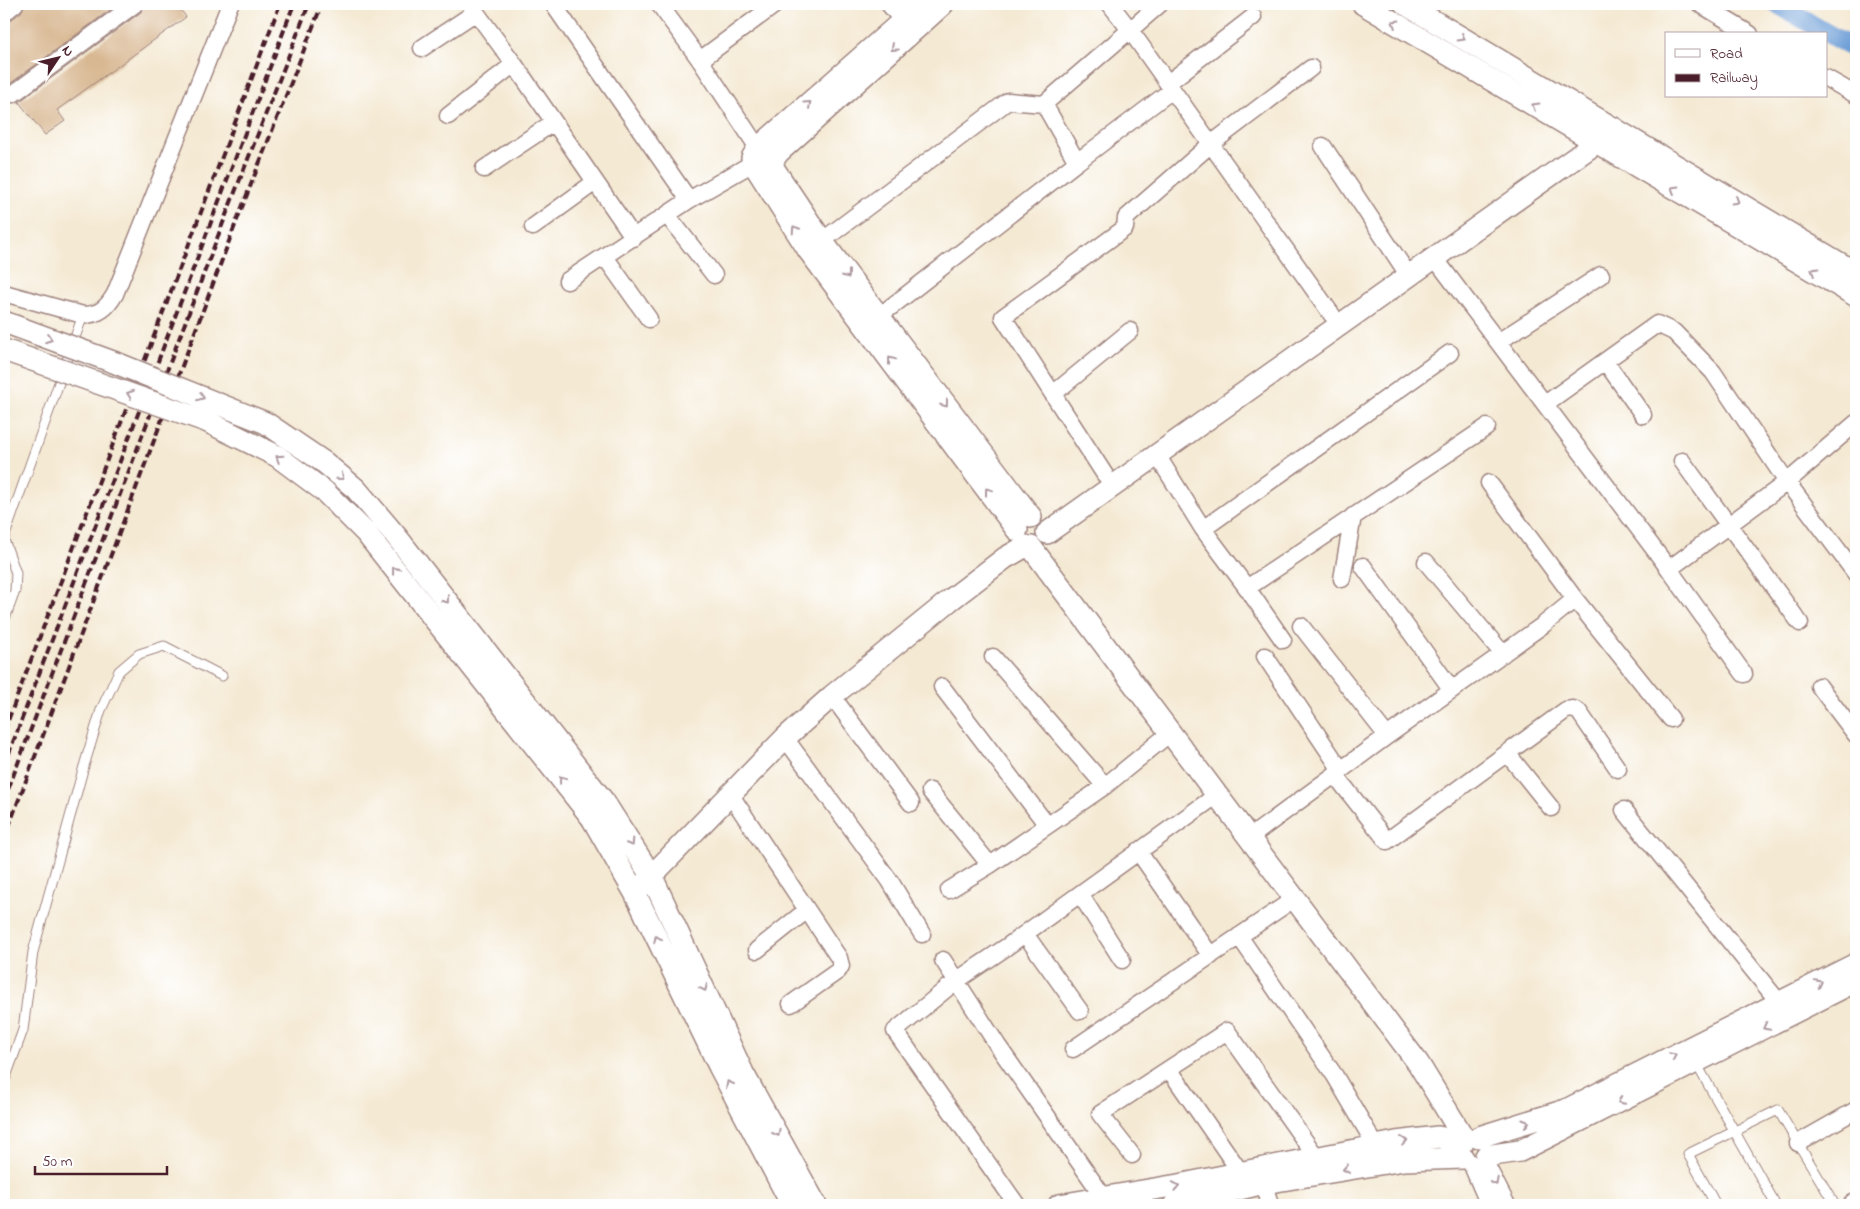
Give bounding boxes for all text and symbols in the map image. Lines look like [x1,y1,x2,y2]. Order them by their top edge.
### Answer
one-way arrow [1391,19,1400,29]
one-way arrow [1456,31,1465,41]
north arrow [32,32,82,82]
legend [1665,32,1828,98]
text: N [56,42,79,61]
one-way arrow [890,42,899,51]
text: Road [1710,43,1743,65]
text: Railway [1710,67,1758,90]
one-way arrow [802,101,811,110]
one-way arrow [1531,102,1540,112]
one-way arrow [1671,185,1680,195]
one-way arrow [1731,195,1740,205]
one-way arrow [792,226,802,235]
one-way arrow [1811,268,1820,278]
one-way arrow [841,269,849,278]
one-way arrow [45,333,53,343]
one-way arrow [889,357,897,366]
one-way arrow [126,390,135,400]
one-way arrow [196,391,205,401]
one-way arrow [939,398,947,407]
one-way arrow [275,455,284,464]
one-way arrow [335,471,344,479]
one-way arrow [986,488,994,497]
one-way arrow [392,566,401,576]
one-way arrow [441,594,449,603]
one-way arrow [559,776,567,785]
one-way arrow [624,838,634,847]
one-way arrow [653,935,663,944]
one-way arrow [1813,980,1822,990]
one-way arrow [698,983,708,992]
one-way arrow [1762,1021,1771,1031]
one-way arrow [1668,1052,1677,1062]
one-way arrow [725,1081,735,1090]
one-way arrow [1617,1095,1626,1105]
one-way arrow [1521,1118,1529,1128]
one-way arrow [770,1128,780,1137]
one-way arrow [1401,1136,1409,1147]
scale bar [35,1144,168,1176]
text: 50 m [42,1151,73,1173]
one-way arrow [1341,1164,1350,1174]
one-way arrow [1489,1177,1499,1186]
one-way arrow [1172,1181,1180,1191]

